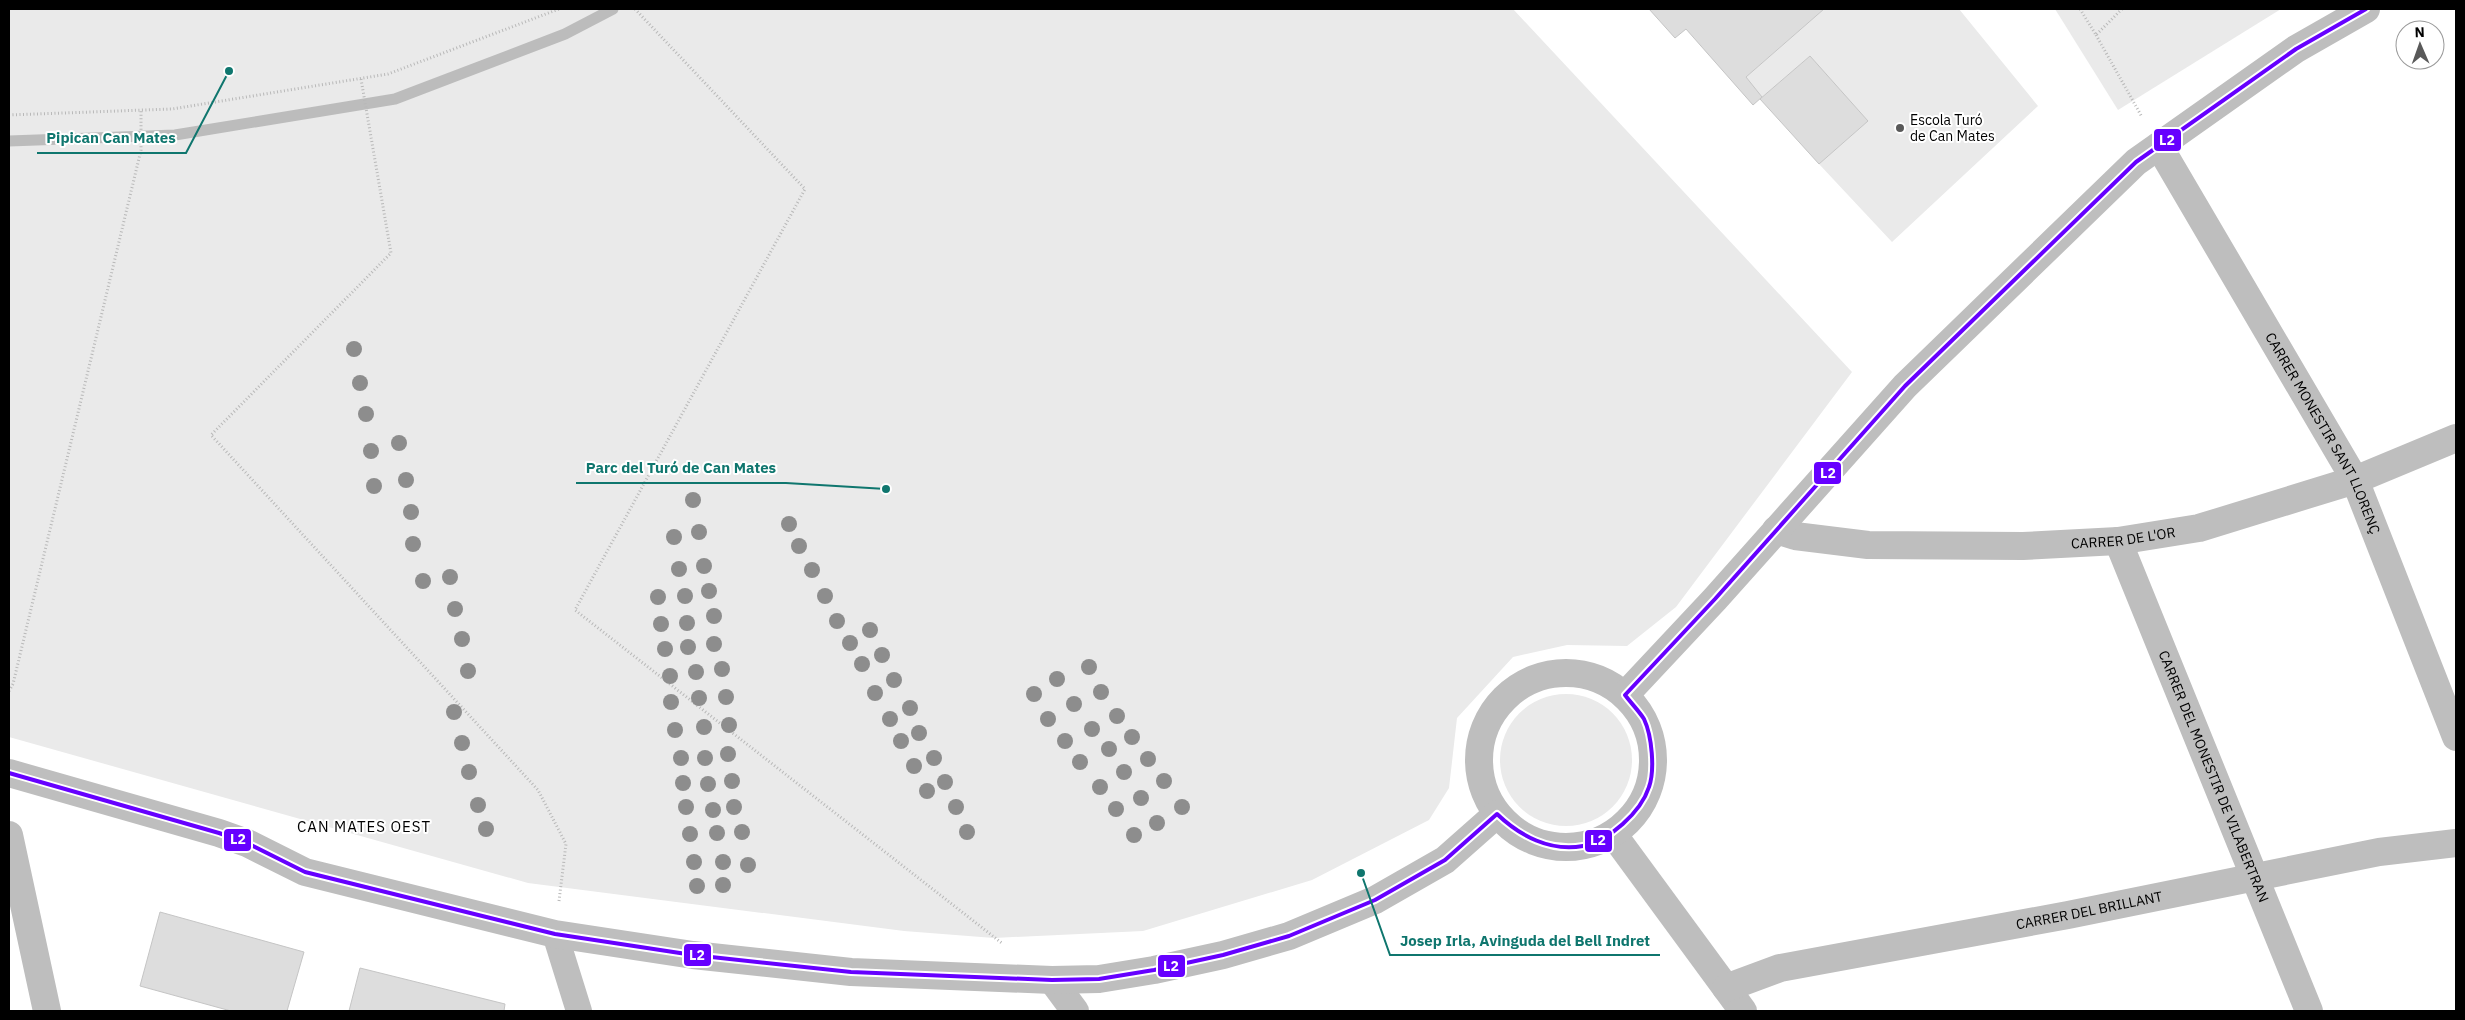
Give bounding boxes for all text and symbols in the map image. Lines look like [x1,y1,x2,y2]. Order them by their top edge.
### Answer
north arrow [2395,20,2445,70]
text: N [2414,23,2425,41]
place label: Escola Turó de Can Mates [1910,111,1995,145]
marker: Escola Turó de Can Mates [1894,122,1906,134]
callout: Pipican Can Mates [37,123,186,153]
text: Pipican Can Mates [46,128,176,147]
line badge: L2 [2153,128,2182,152]
text: L2 [2159,131,2175,149]
street label: CARRER MONESTIR SANT LLORENÇ [2261,329,2384,537]
callout: Parc del Turó de Can Mates [576,453,786,483]
text: Parc del Turó de Can Mates [586,458,777,477]
line badge: L2 [1813,461,1842,485]
text: L2 [1820,464,1836,482]
street label: CARRER DE L'OR [2070,523,2177,552]
street label: CARRER DEL MONESTIR DE VILABERTRAN [2154,648,2273,905]
district label: CAN MATES OEST [297,817,431,836]
line badge: L2 [223,828,252,852]
line badge: L2 [1584,829,1613,853]
text: L2 [230,830,246,848]
text: L2 [1590,831,1606,849]
street label: CARRER DEL BRILLANT [2014,887,2164,933]
callout: Josep Irla, Avinguda del Bell Indret [1390,925,1660,955]
text: Josep Irla, Avinguda del Bell Indret [1400,931,1650,950]
line badge: L2 [683,943,712,967]
text: L2 [689,946,705,964]
line badge: L2 [1157,954,1186,978]
text: L2 [1163,957,1179,975]

